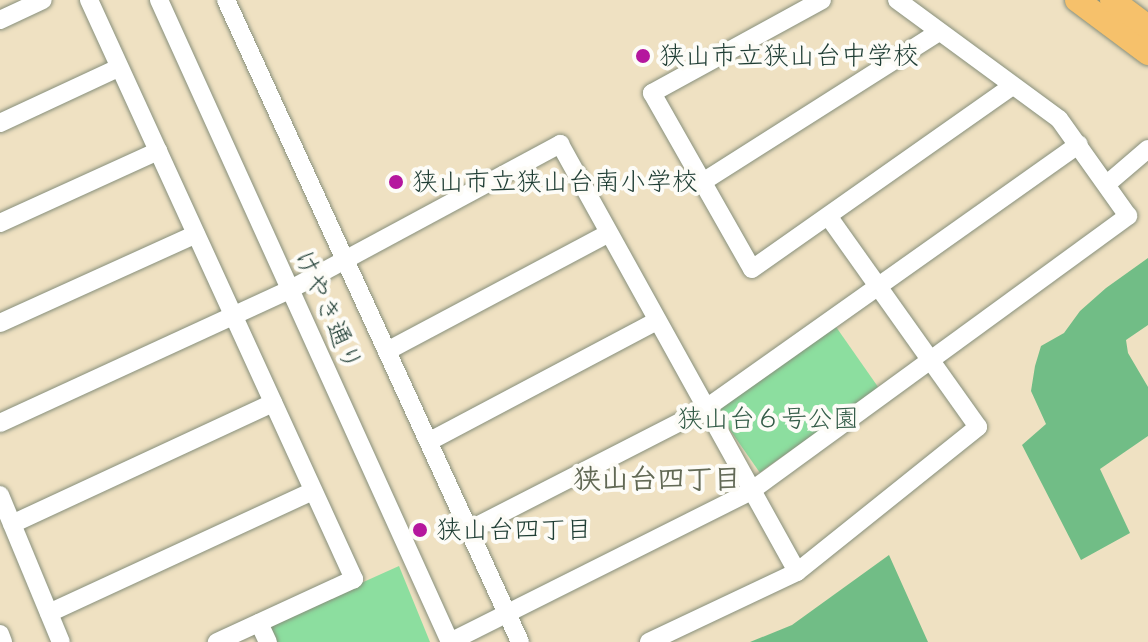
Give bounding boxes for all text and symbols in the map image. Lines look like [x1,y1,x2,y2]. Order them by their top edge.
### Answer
place label: 狭山市立狭山台中学校 [659,40,919,72]
marker: 狭山市立狭山台中学校 [634,47,652,65]
place label: 狭山市立狭山台南小学校 [412,166,698,198]
marker: 狭山市立狭山台南小学校 [387,173,405,191]
street label: けやき通り [287,244,369,376]
park label: 狭山台６号公園 [677,403,859,435]
district label: 狭山台四丁目 [573,461,741,495]
place label: 狭山台四丁目 [436,514,592,546]
marker: 狭山台四丁目 [411,521,429,539]

